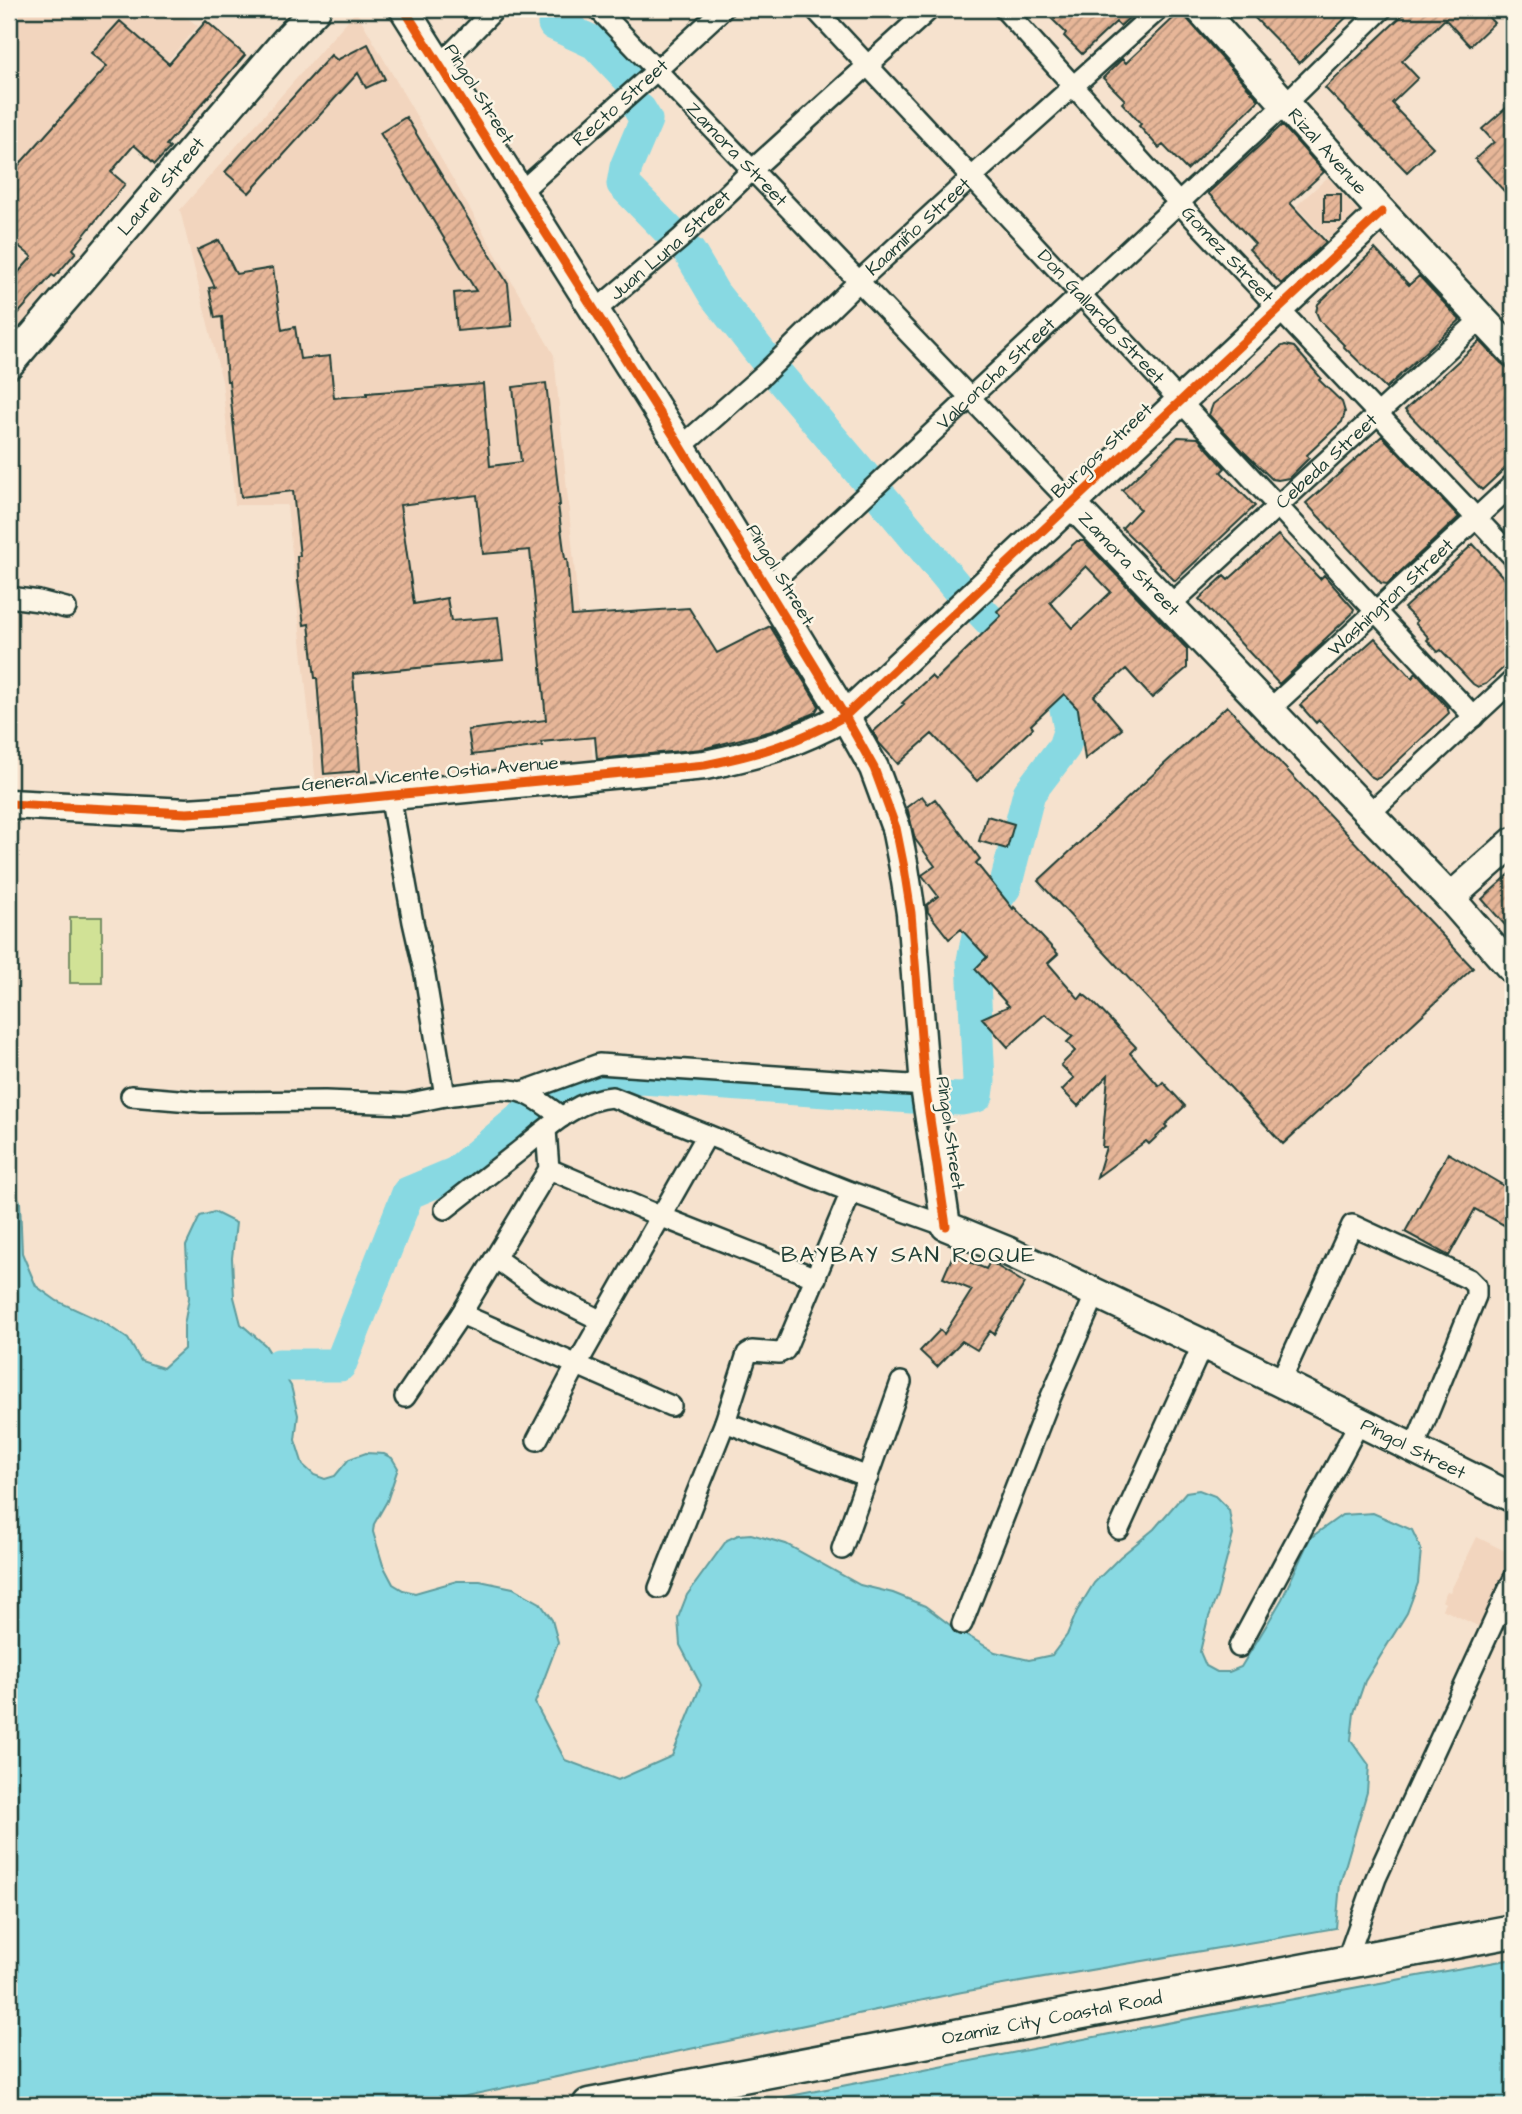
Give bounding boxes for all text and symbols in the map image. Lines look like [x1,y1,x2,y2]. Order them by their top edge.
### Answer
street label: Pingol Street [436,38,521,150]
street label: Recto Street [567,52,675,153]
street label: Zamora Street [680,96,794,213]
street label: Rizal Avenue [1281,102,1374,200]
street label: Laurel Street [111,131,211,242]
street label: Kaamiño Street [859,171,977,282]
street label: Juan Luna Street [604,183,737,307]
street label: Gomez Street [1175,200,1280,309]
street label: Don Gallardo Street [1031,243,1171,390]
street label: Valconcha Street [930,311,1062,436]
street label: Burgos Street [1045,397,1160,506]
street label: Cebeda Street [1269,407,1384,515]
street label: Zamora Street [1072,505,1186,622]
street label: Pingol Street [738,519,821,632]
street label: Washington Street [1322,532,1460,662]
street label: General Vicente Ostia Avenue [300,749,560,799]
street label: Pingol Street [928,1075,971,1192]
district label: BAYBAY SAN ROQUE [781,1239,1037,1271]
street label: Pingol Street [1356,1411,1471,1486]
street label: Ozamiz City Coastal Road [939,1984,1164,2052]

